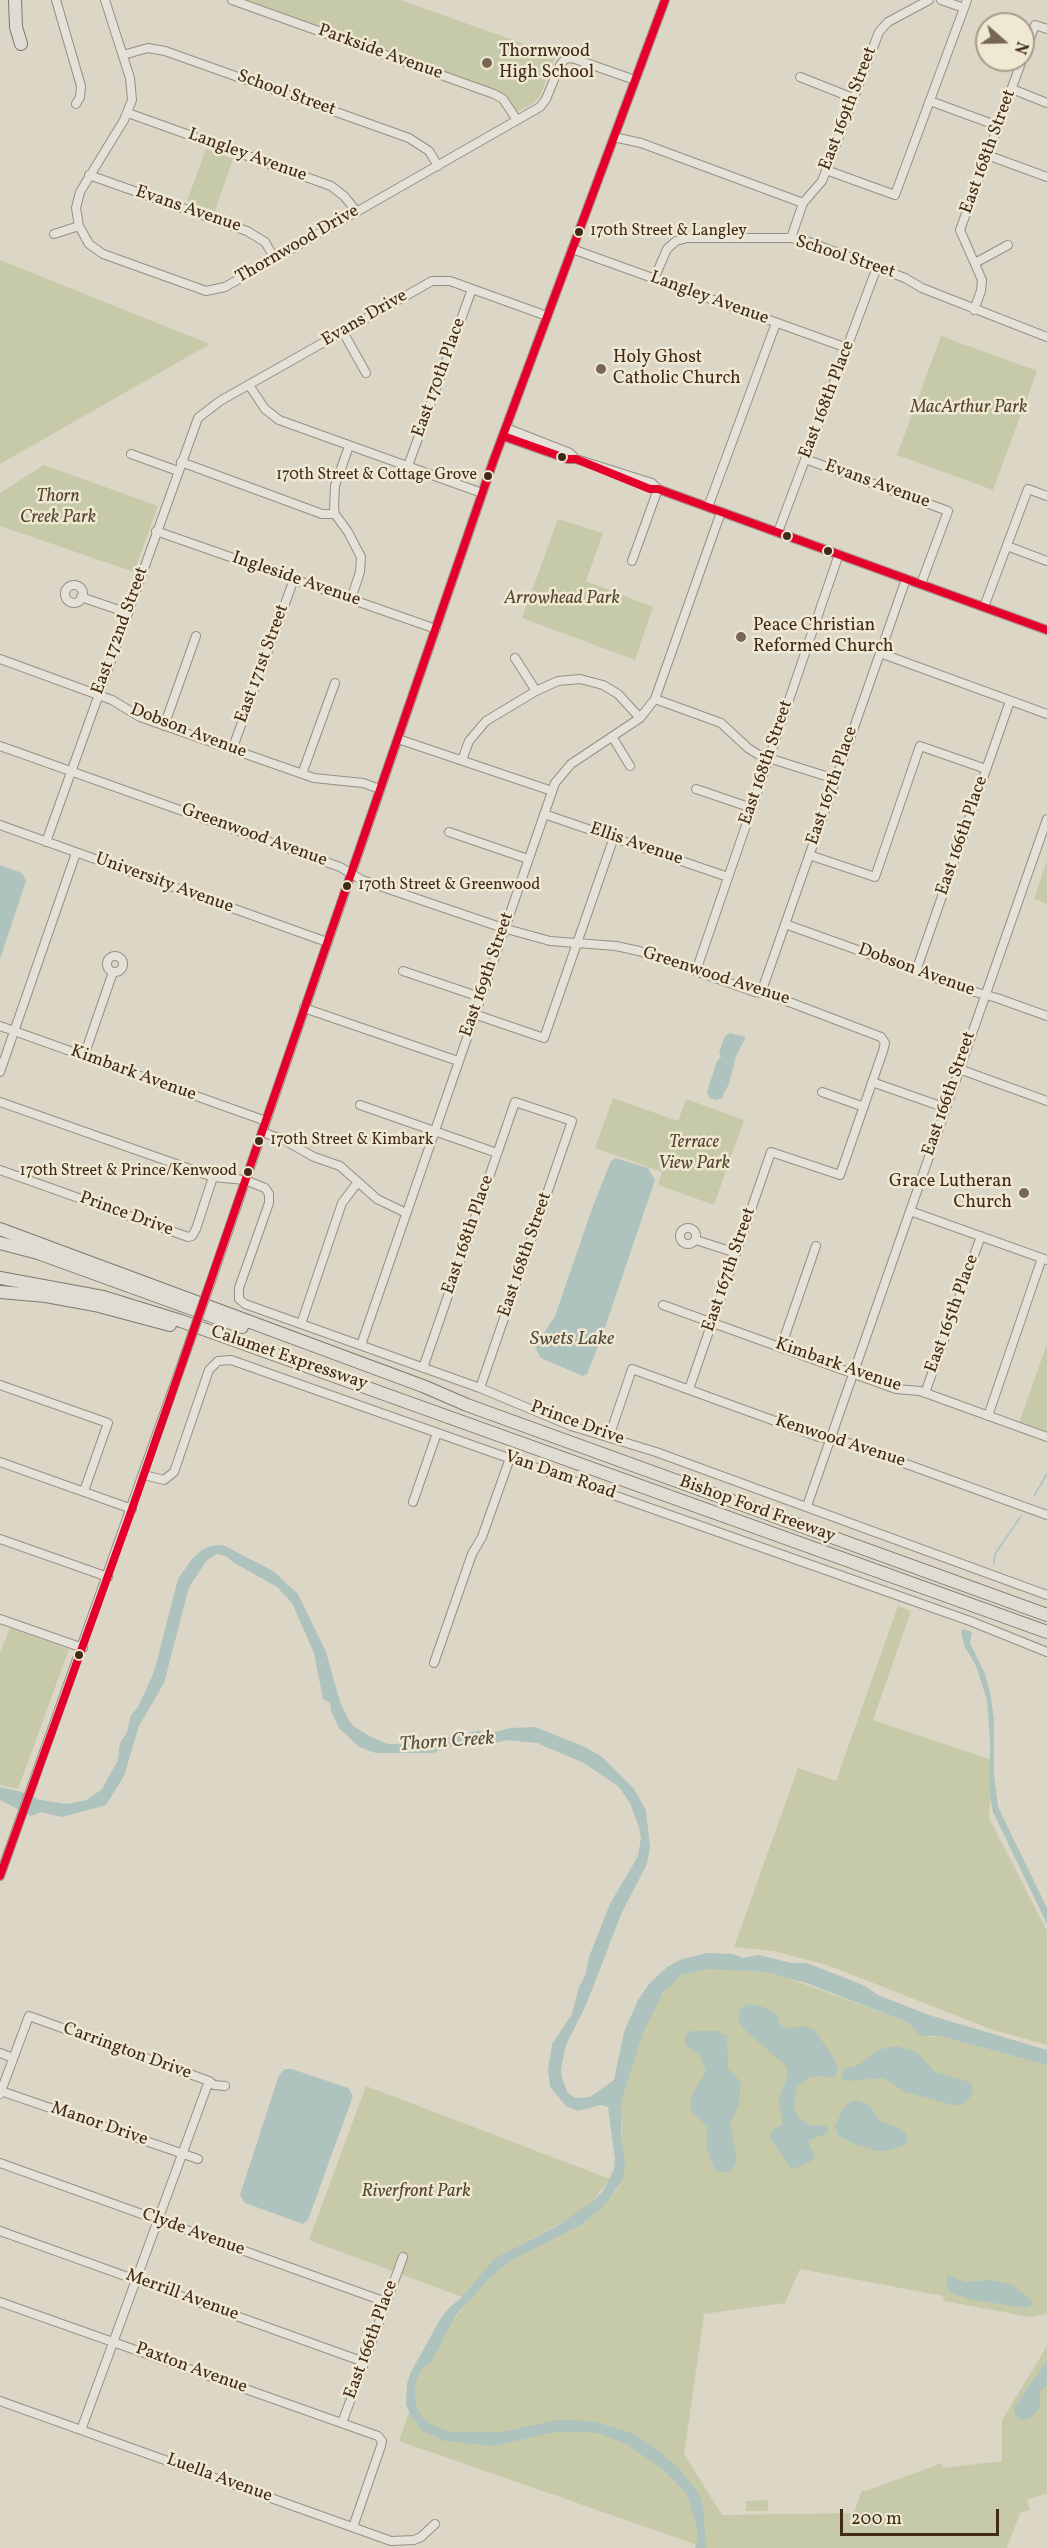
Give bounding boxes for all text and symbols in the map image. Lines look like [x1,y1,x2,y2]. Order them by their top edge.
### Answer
north arrow [975,12,1035,72]
street label: Parkside Avenue [315,20,445,86]
text: N [1008,38,1032,57]
place label: Thornwood High School [499,42,594,84]
street label: East 169th Street [816,44,882,174]
marker: Thornwood High School [480,56,494,70]
street label: School Street [234,66,338,122]
street label: East 168th Street [957,87,1021,217]
street label: Langley Avenue [185,124,309,188]
street label: Evans Avenue [132,182,244,238]
street label: Thornwood Drive [233,201,363,289]
place label: 170th Street & Langley [590,222,747,242]
marker: 170th Street & Langley [573,226,585,238]
street label: School Street [792,232,898,284]
street label: Langley Avenue [647,267,771,331]
street label: Evans Drive [318,286,412,352]
street label: East 170th Place [408,315,472,441]
street label: East 168th Place [796,338,860,462]
place label: Holy Ghost Catholic Church [613,348,741,391]
marker: Holy Ghost Catholic Church [594,362,608,376]
park label: MacArthur Park [911,398,1027,420]
unlabelled marker [556,451,568,463]
street label: Evans Avenue [822,456,932,514]
place label: 170th Street & Cottage Grove [276,466,477,486]
marker: 170th Street & Cottage Grove [482,470,494,482]
park label: Thorn Creek Park [20,487,96,530]
unlabelled marker [781,530,793,542]
unlabelled marker [822,545,834,557]
street label: Ingleside Avenue [229,548,363,612]
street label: East 172nd Street [88,564,154,698]
park label: Arrowhead Park [504,589,620,611]
street label: East 171st Street [231,602,295,726]
place label: Peace Christian Reformed Church [753,616,893,658]
marker: Peace Christian Reformed Church [734,630,748,644]
street label: East 168th Street [736,698,798,828]
street label: Dobson Avenue [127,700,249,764]
street label: East 167th Place [803,724,863,848]
street label: East 166th Place [933,774,993,898]
street label: Greenwood Avenue [178,800,330,872]
street label: Ellis Avenue [587,819,685,871]
street label: University Avenue [92,849,236,919]
place label: 170th Street & Greenwood [358,876,540,896]
marker: 170th Street & Greenwood [341,880,353,892]
street label: East 169th Street [457,910,519,1040]
street label: Dobson Avenue [855,940,977,1002]
street label: Greenwood Avenue [640,943,792,1011]
street label: East 166th Street [919,1029,981,1159]
street label: Kimbark Avenue [67,1041,199,1107]
place label: 170th Street & Kimbark [270,1131,433,1151]
park label: Terrace View Park [658,1133,730,1176]
marker: 170th Street & Kimbark [253,1135,265,1147]
place label: 170th Street & Prince/Kenwood [20,1162,237,1182]
marker: 170th Street & Prince/Kenwood [242,1166,254,1178]
place label: Grace Lutheran Church [889,1172,1012,1214]
street label: East 168th Place [438,1173,500,1297]
marker: Grace Lutheran Church [1017,1186,1031,1200]
street label: Prince Drive [76,1188,176,1242]
street label: East 168th Street [495,1190,557,1320]
street label: East 167th Street [699,1205,761,1335]
street label: East 165th Place [922,1252,984,1376]
street label: Calumet Expressway [208,1322,370,1396]
water label: Swets Lake [530,1328,614,1352]
street label: Kimbark Avenue [772,1334,904,1398]
street label: Prince Drive [527,1397,627,1451]
street label: Kenwood Avenue [772,1411,908,1473]
street label: Van Dam Road [501,1447,619,1505]
street label: Bishop Ford Freeway [676,1472,838,1548]
unlabelled marker [73,1649,85,1661]
water label: Thorn Creek [399,1728,495,1758]
street label: Carrington Drive [60,2019,194,2085]
street label: Manor Drive [48,2098,150,2152]
park label: Riverfront Park [361,2182,471,2204]
street label: Clyde Avenue [139,2204,247,2262]
street label: Merrill Avenue [123,2266,241,2326]
street label: East 166th Place [341,2278,403,2402]
street label: Paxton Avenue [132,2339,250,2399]
street label: Luella Avenue [163,2450,275,2508]
scale bar [843,2497,1002,2535]
text: 200 m [851,2507,902,2532]

